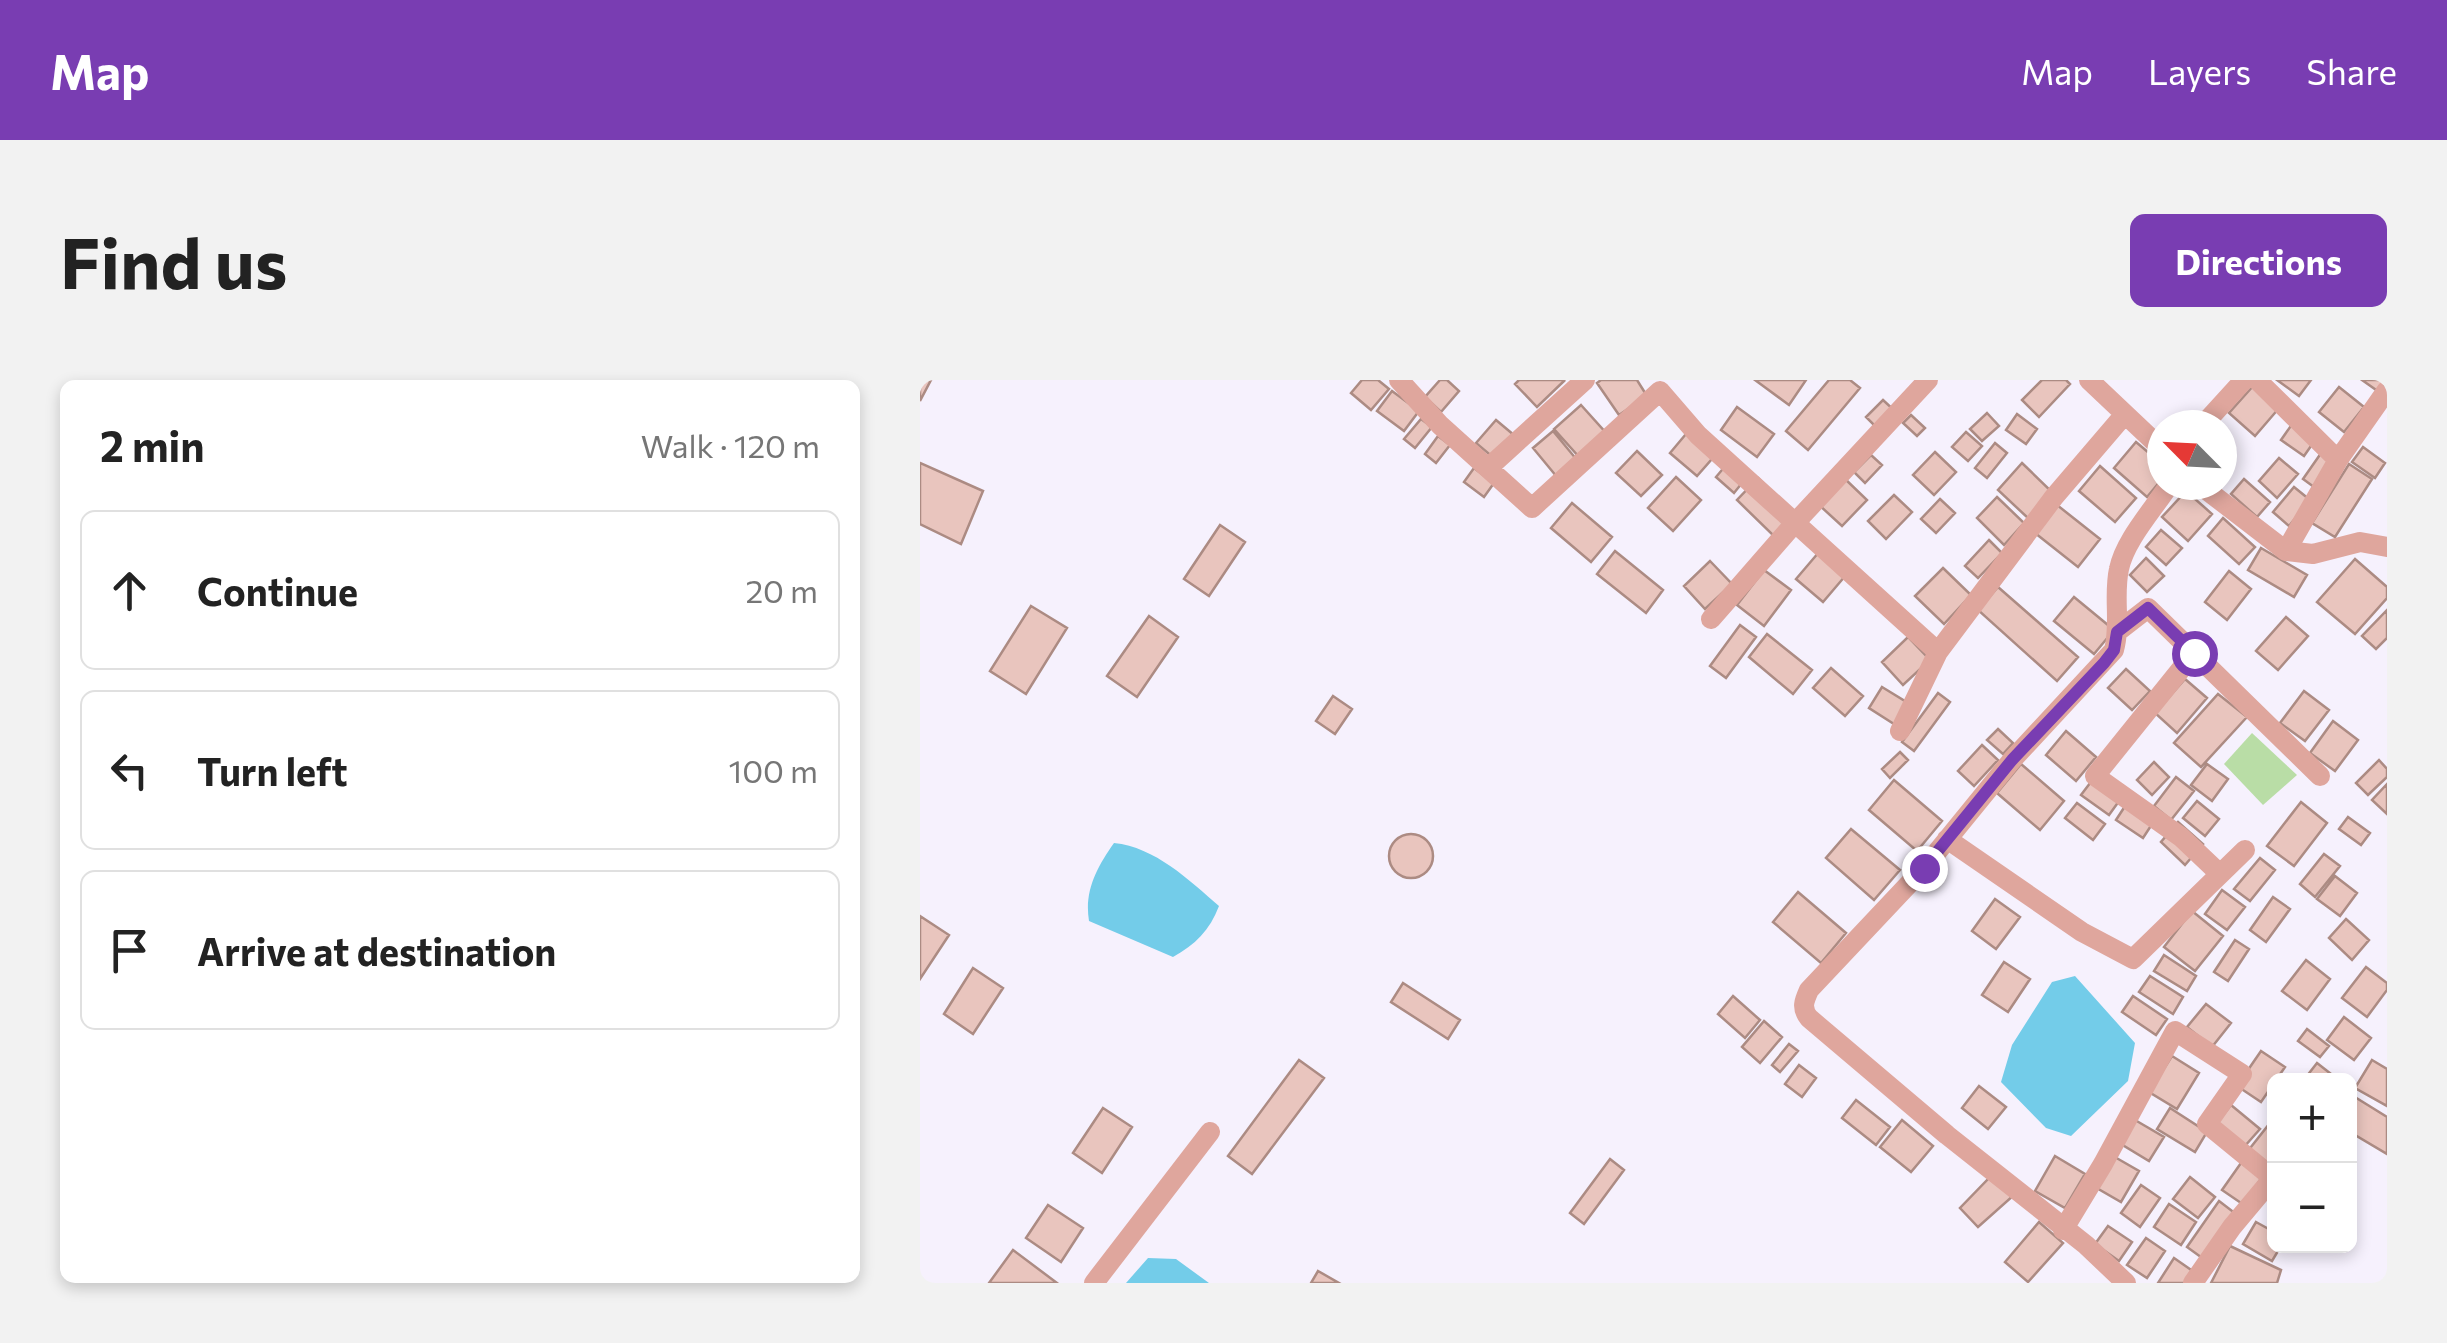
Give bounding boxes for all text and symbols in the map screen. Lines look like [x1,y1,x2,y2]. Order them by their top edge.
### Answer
text: Map [50,41,149,100]
text: Map [2021,49,2093,92]
text: Layers [2148,49,2251,92]
text: Share [2306,49,2397,92]
button: Directions [2130,214,2387,307]
text: Find us [60,218,287,303]
north arrow [2147,410,2237,500]
text: 2 min [100,419,205,471]
text: Walk · 120 m [641,425,820,465]
icon: ahead [102,563,157,618]
text: Continue [197,567,358,614]
text: 20 m [745,570,818,610]
route start [2172,631,2218,677]
icon: left [102,743,157,798]
text: Turn left [197,747,348,794]
text: 100 m [729,750,818,790]
route end [1902,846,1948,892]
icon: arrive [102,923,157,978]
text: Arrive at destination [197,927,556,974]
map controls [2267,1073,2357,1253]
button: + [2267,1073,2357,1163]
button: − [2267,1163,2357,1253]

